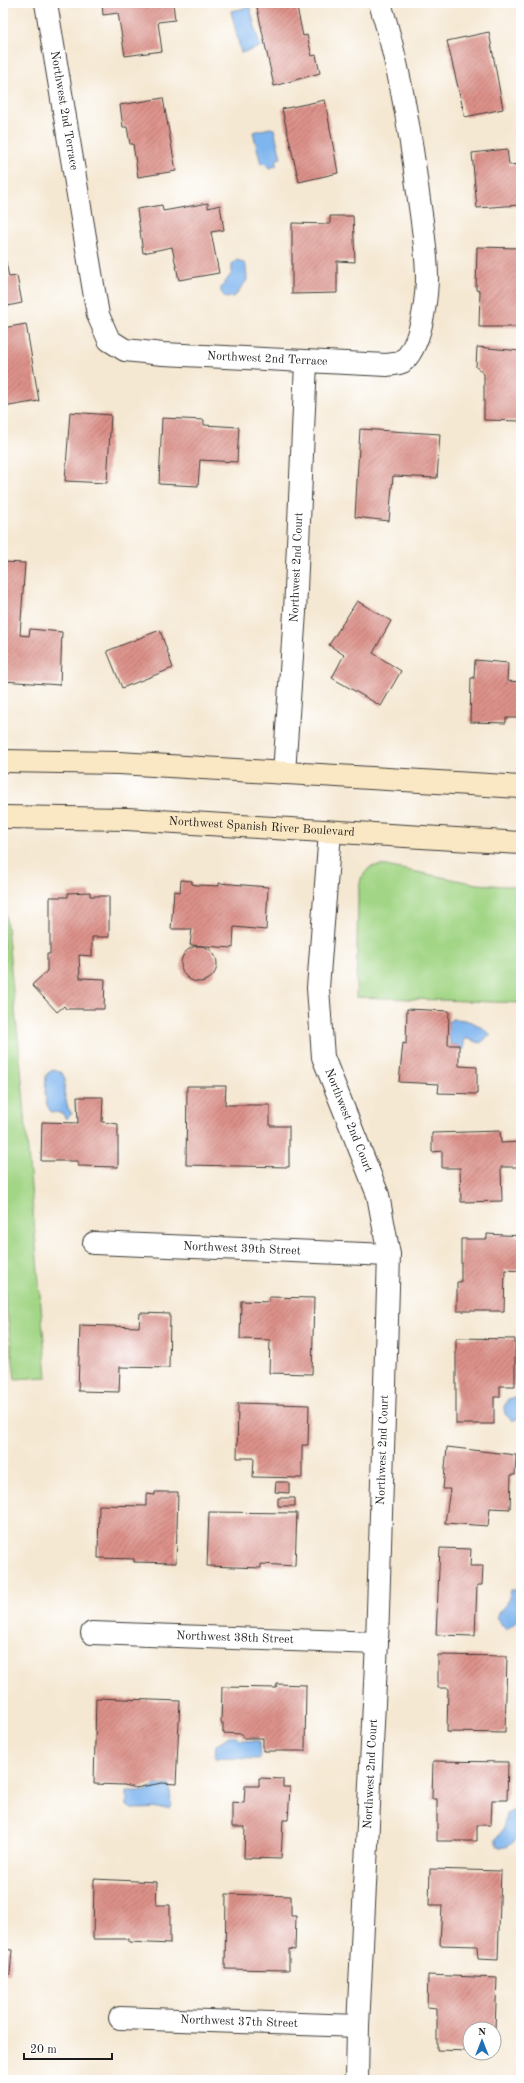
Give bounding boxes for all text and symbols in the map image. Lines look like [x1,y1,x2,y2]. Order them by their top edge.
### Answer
street label: Northwest 2nd Terrace [48,50,80,172]
street label: Northwest 2nd Terrace [207,350,328,368]
street label: Northwest 2nd Court [288,512,305,623]
street label: Northwest Spanish River Boulevard [168,816,355,839]
street label: Northwest 2nd Court [322,1067,374,1174]
street label: Northwest 39th Street [183,1241,301,1257]
street label: Northwest 2nd Court [375,1395,391,1505]
street label: Northwest 38th Street [176,1630,294,1646]
street label: Northwest 2nd Court [362,1719,380,1829]
street label: Northwest 37th Street [180,2014,298,2030]
north arrow [462,2021,502,2061]
text: N [478,2027,487,2038]
scale bar [24,2035,112,2061]
text: 20 m [30,2044,57,2056]

